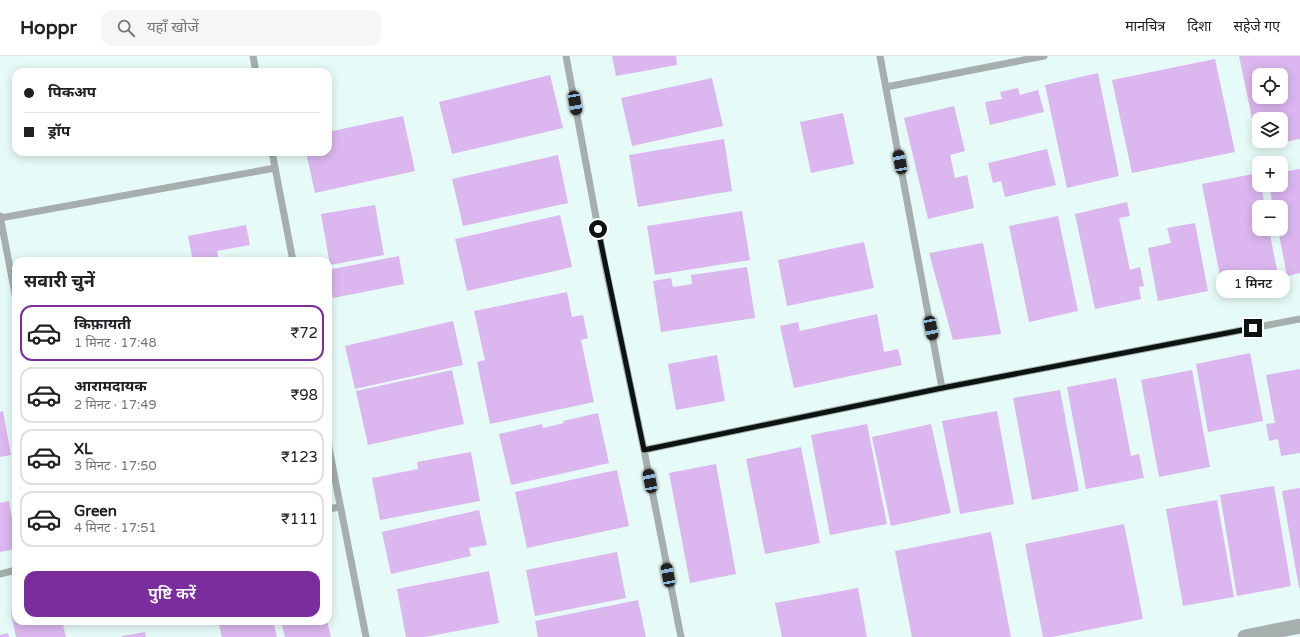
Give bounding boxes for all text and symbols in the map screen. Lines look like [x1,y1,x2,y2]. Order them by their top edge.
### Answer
search box [101,10,381,46]
text: Hoppr [20,17,77,39]
icon: search [115,17,137,39]
text: यहाँ खोजें [147,18,199,36]
text: मानचित्र [1125,18,1165,35]
text: दिशा [1187,18,1211,35]
text: सहेजे गए [1233,18,1280,35]
map controls [1252,68,1288,236]
button: locate [1252,68,1288,104]
text: पिकअप [48,83,96,101]
car [567,90,583,116]
button: layers [1252,112,1288,148]
text: ड्रॉप [48,122,70,140]
car [892,149,908,175]
button: + [1252,156,1288,192]
button: − [1252,200,1288,236]
route start [589,220,607,238]
text: सवारी चुनें [24,270,95,292]
callout: 1 मिनट [1216,270,1290,298]
text: 1 मिनट [1234,276,1272,292]
icon: car [26,315,62,351]
text: किफ़ायती [74,315,131,333]
car [923,315,939,341]
route end [1244,319,1262,337]
text: ₹72 [290,324,318,342]
text: 1 मिनट · 17:48 [74,335,157,351]
icon: car [26,377,62,413]
text: आरामदायक [74,377,147,395]
text: ₹98 [290,386,318,404]
text: 2 मिनट · 17:49 [74,397,157,413]
icon: car [26,439,62,475]
text: XL [74,440,93,458]
text: ₹123 [281,448,318,466]
text: 3 मिनट · 17:50 [74,458,157,474]
car [642,468,658,494]
icon: car [26,501,62,537]
text: Green [74,502,117,520]
text: ₹111 [281,510,318,528]
text: 4 मिनट · 17:51 [74,520,157,536]
car [660,562,676,588]
button: पुष्टि करें [24,571,320,617]

